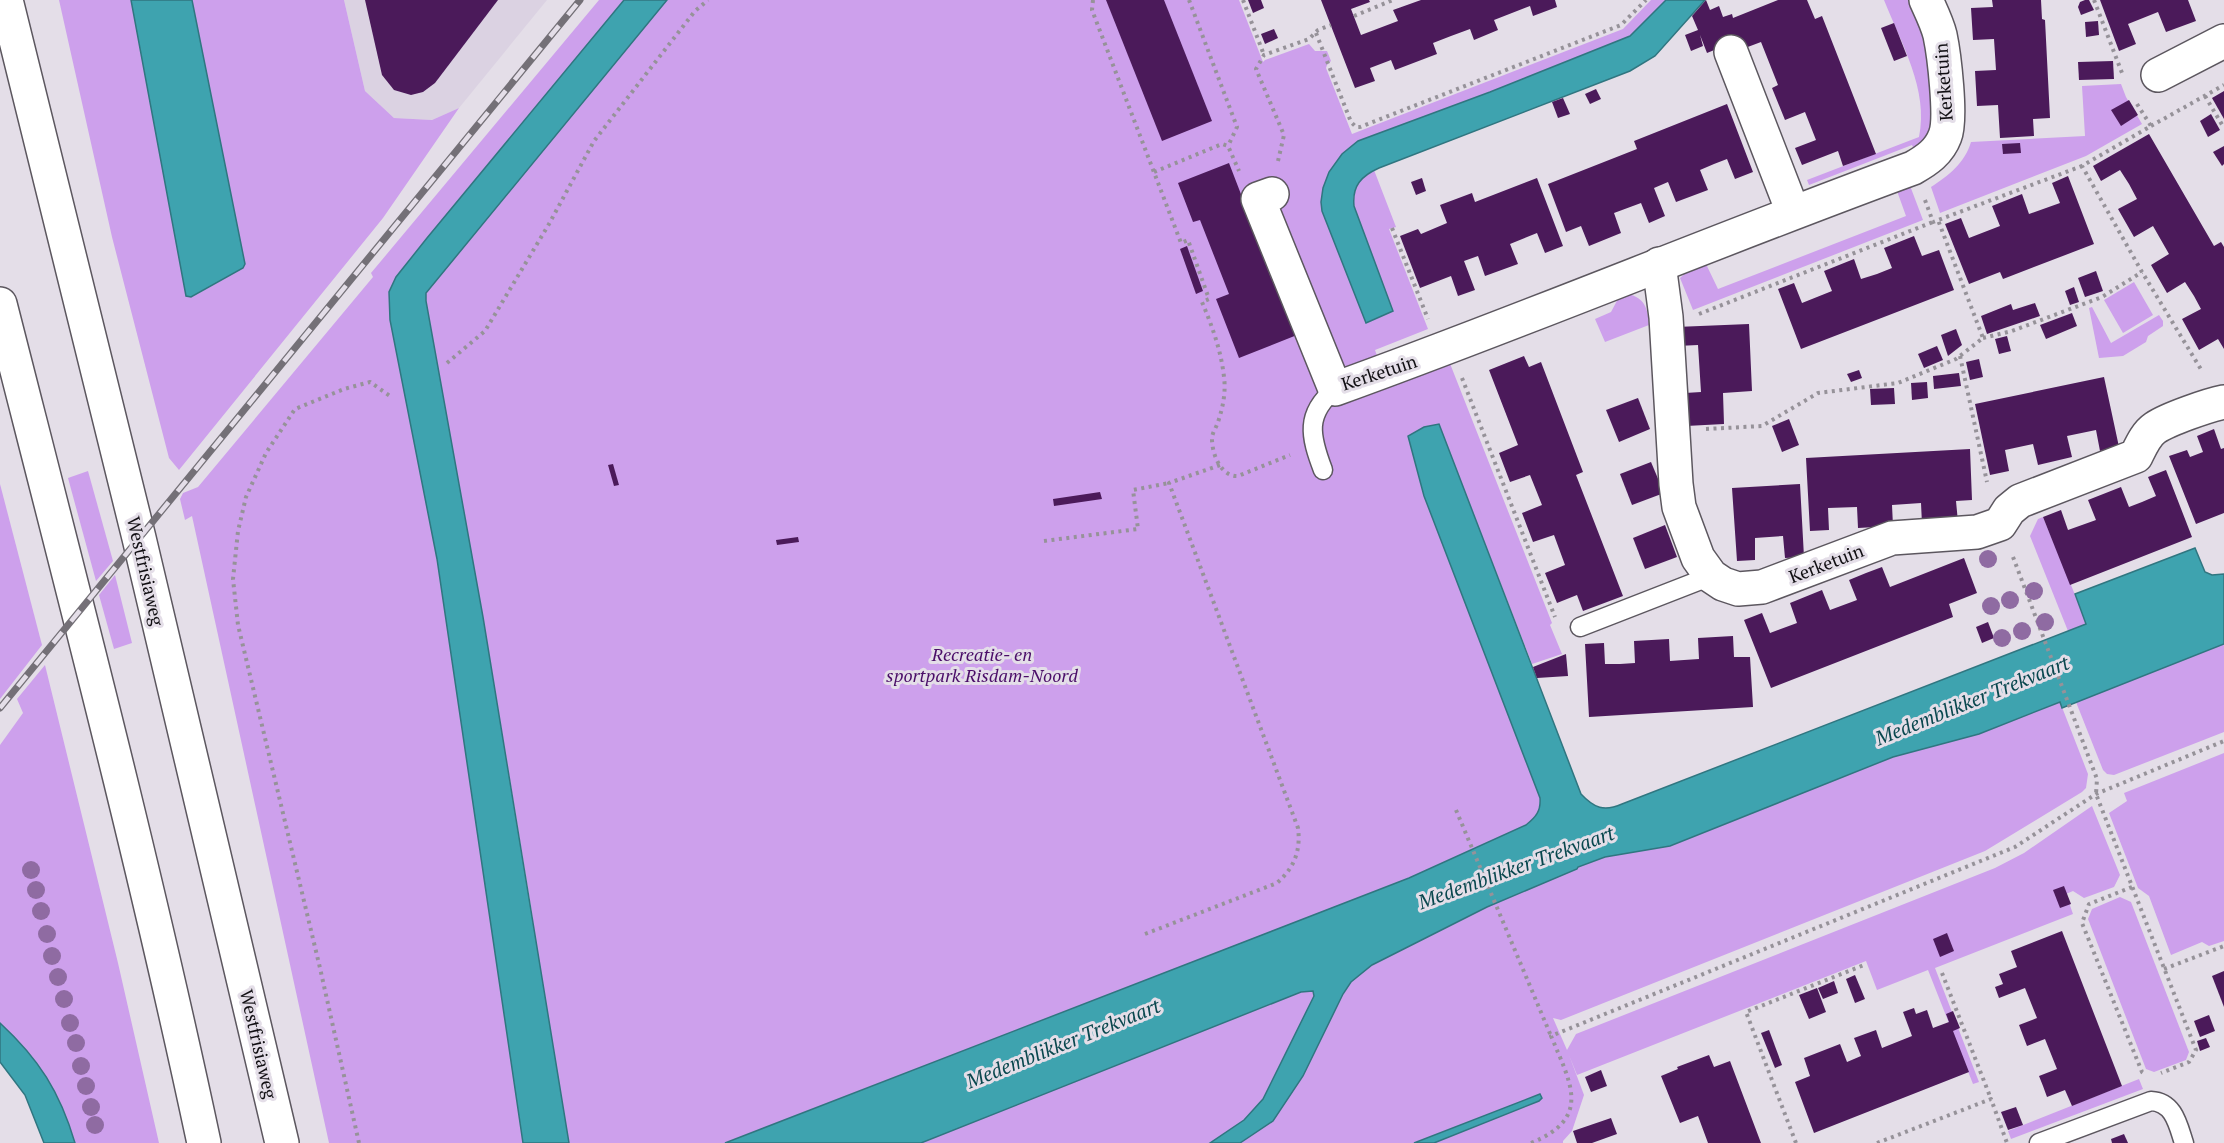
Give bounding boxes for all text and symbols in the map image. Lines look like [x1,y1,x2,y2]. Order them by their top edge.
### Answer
street label: Kerketuin [1928,42,1958,122]
street label: Kerketuin [1338,348,1420,395]
street label: Westfrisiaweg [122,514,170,628]
street label: Kerketuin [1785,538,1867,588]
park label: Recreatie- en sportpark Risdam-Noord [886,642,1078,687]
water label: Medemblikker Trekvaart [1870,648,2074,752]
water label: Medemblikker Trekvaart [1413,818,1619,915]
street label: Westfrisiaweg [235,987,283,1101]
water label: Medemblikker Trekvaart [961,991,1165,1095]

